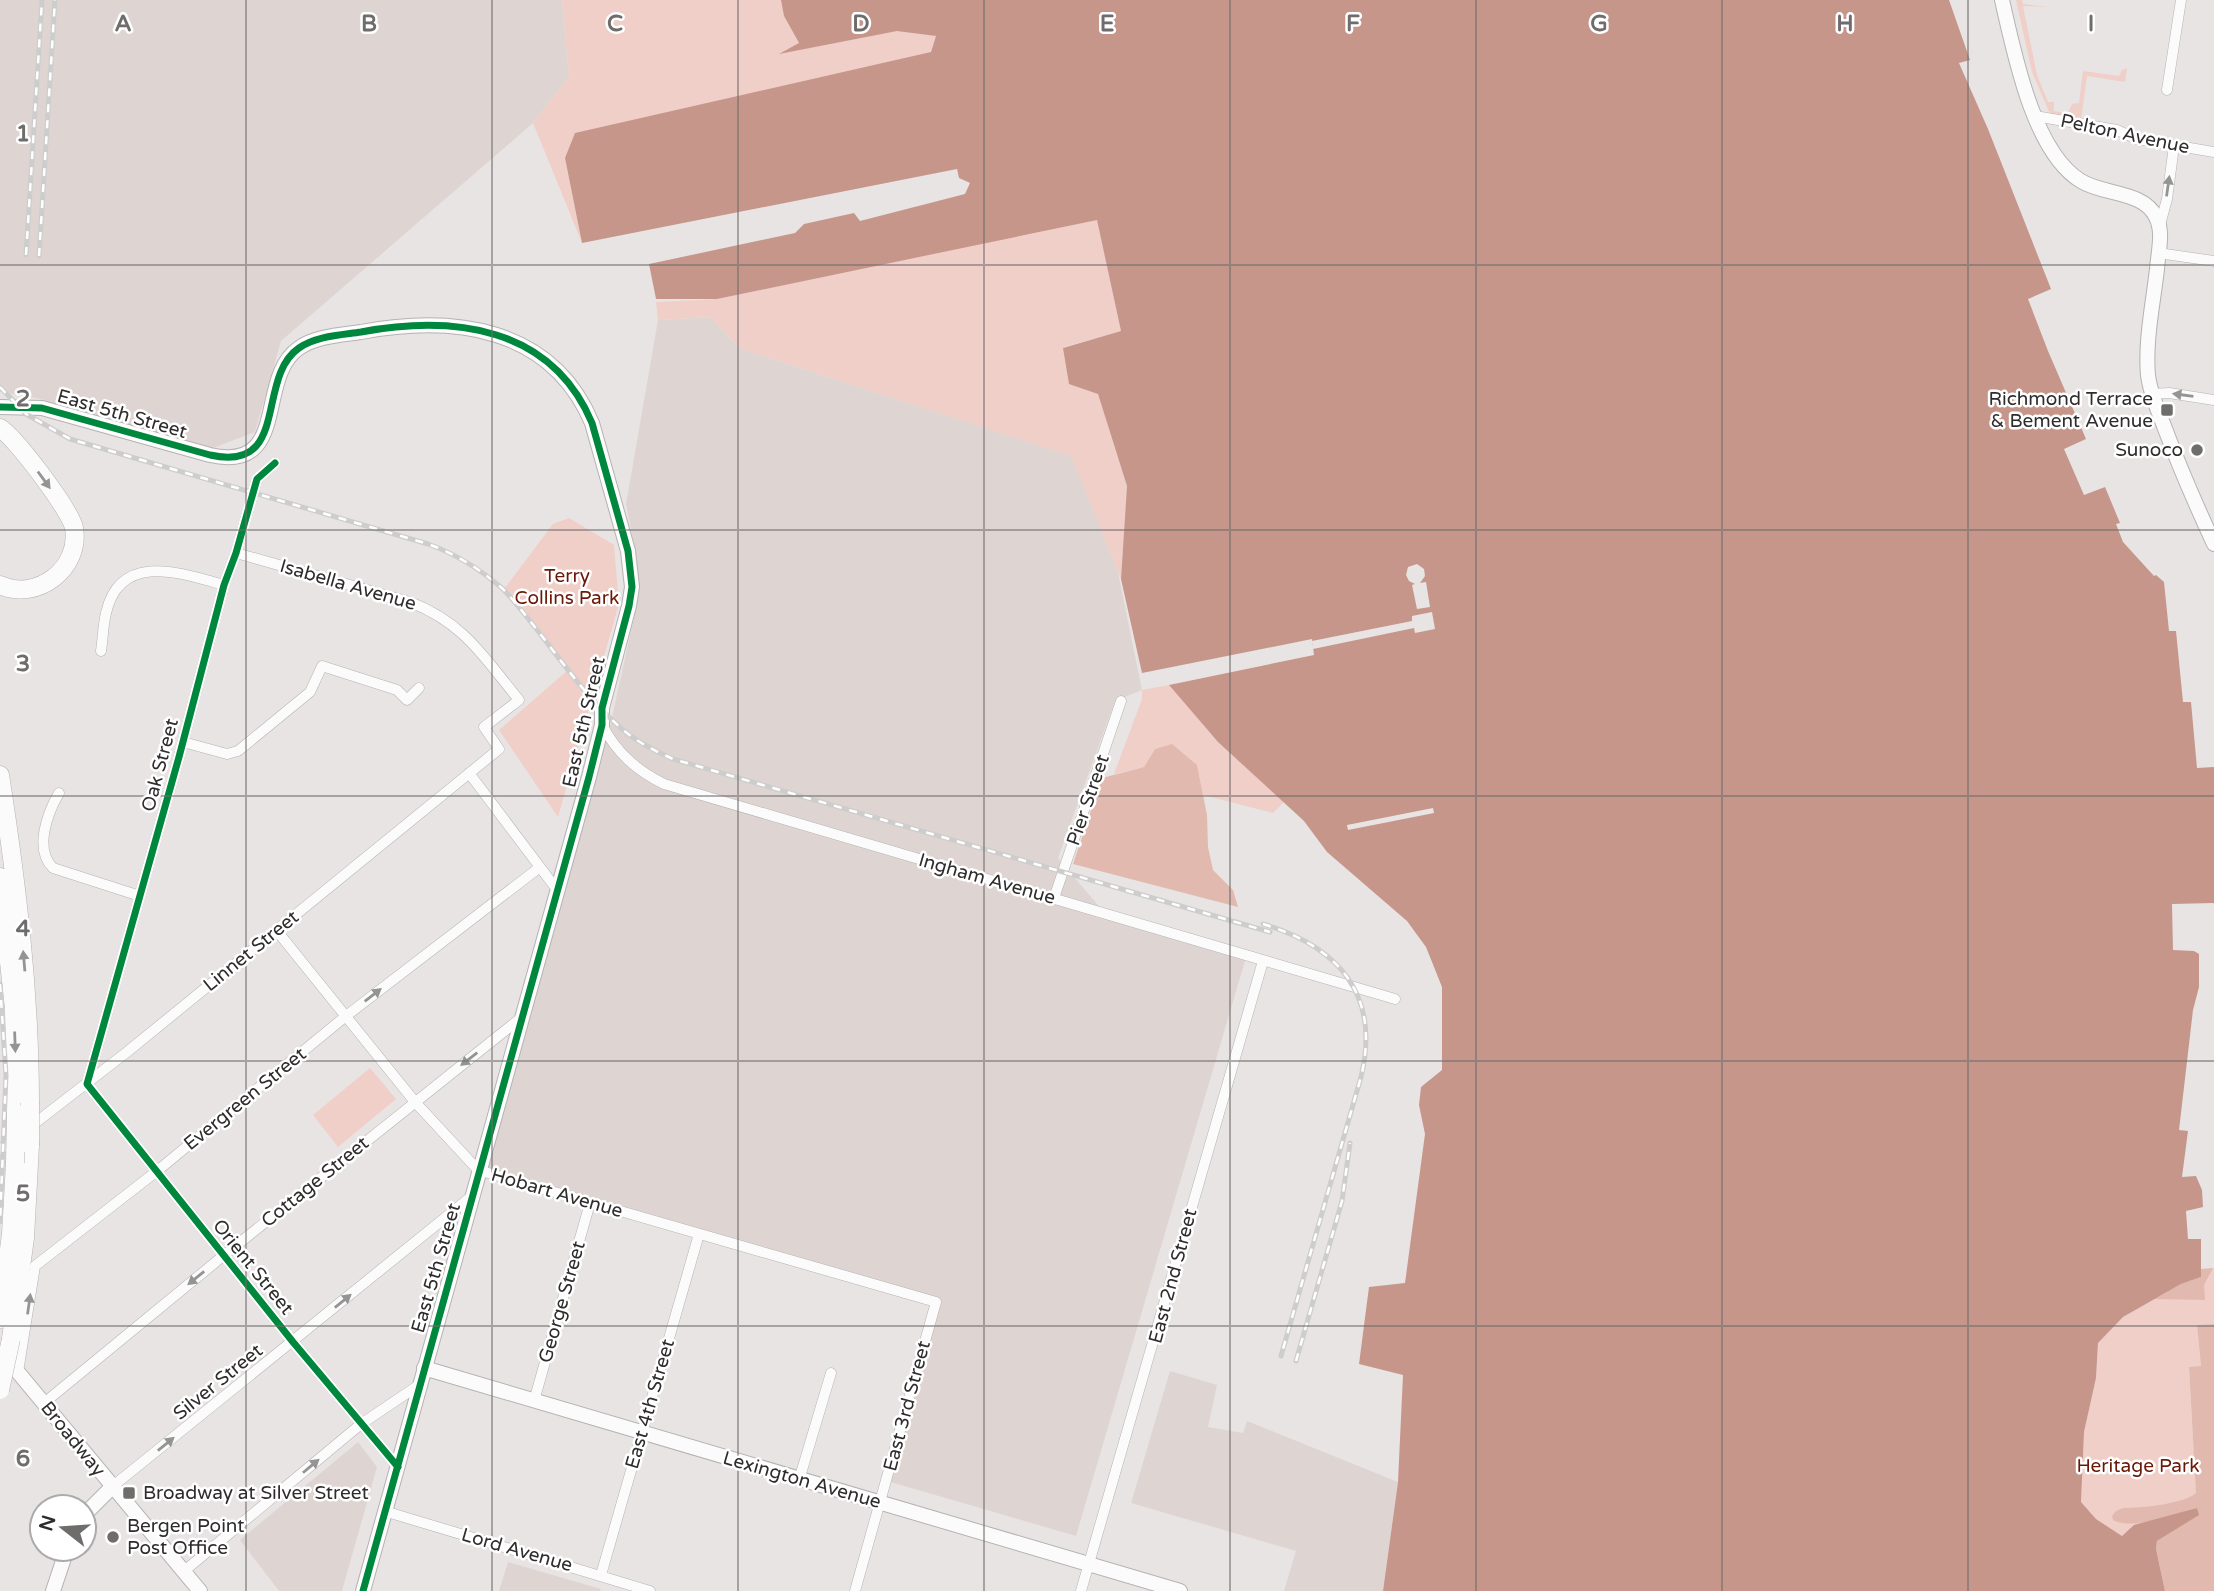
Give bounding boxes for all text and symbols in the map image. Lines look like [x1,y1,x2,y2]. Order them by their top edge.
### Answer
text: A [114,10,132,38]
text: B [361,10,377,38]
text: C [607,10,623,38]
text: D [852,10,870,38]
text: E [1100,10,1114,38]
text: F [1346,10,1360,38]
text: G [1590,10,1608,38]
text: H [1836,10,1854,38]
text: I [2088,10,2094,38]
street label: Pelton Avenue [2059,110,2191,158]
text: 1 [16,120,30,148]
one-way arrow [2163,175,2174,197]
text: 2 [16,385,30,413]
street label: East 5th Street [55,385,189,443]
place label: Richmond Terrace & Bement Avenue [1988,388,2153,432]
one-way arrow [2172,389,2194,400]
marker: Richmond Terrace & Bement Avenue [2159,402,2175,418]
place label: Sunoco [2115,439,2183,461]
marker: Sunoco [2189,442,2205,458]
one-way arrow [36,471,50,489]
street label: Isabella Avenue [277,555,419,615]
park label: Terry Collins Park [515,565,619,609]
text: 3 [16,650,30,678]
street label: East 5th Street [558,654,610,790]
street label: Oak Street [137,716,183,814]
street label: Pier Street [1062,752,1114,848]
street label: Ingham Avenue [916,849,1058,909]
street label: Linnet Street [199,906,303,996]
text: 4 [16,915,31,943]
one-way arrow [18,950,29,972]
one-way arrow [364,987,382,1002]
one-way arrow [9,1032,21,1054]
street label: Evergreen Street [179,1043,311,1155]
one-way arrow [460,1052,478,1067]
street label: Cottage Street [257,1132,373,1232]
street label: Hobart Avenue [489,1164,625,1222]
text: 5 [16,1180,30,1208]
street label: East 5th Street [407,1201,465,1335]
street label: East 2nd Street [1144,1206,1202,1346]
street label: Orient Street [208,1215,298,1319]
street label: George Street [534,1239,590,1365]
one-way arrow [187,1271,205,1286]
one-way arrow [24,1293,35,1315]
one-way arrow [334,1294,352,1309]
street label: East 4th Street [621,1337,679,1471]
street label: East 3rd Street [879,1338,935,1474]
street label: Silver Street [169,1339,267,1425]
street label: Broadway [36,1397,110,1481]
one-way arrow [157,1437,175,1451]
text: 6 [16,1445,30,1473]
street label: Lexington Avenue [720,1447,884,1513]
park label: Heritage Park [2076,1455,2200,1477]
one-way arrow [303,1459,320,1474]
place label: Broadway at Silver Street [143,1482,369,1504]
marker: Broadway at Silver Street [121,1485,137,1501]
north arrow [28,1493,98,1563]
text: N [35,1513,60,1534]
place label: Bergen Point Post Office [127,1515,244,1559]
street label: Lord Avenue [459,1524,575,1576]
marker: Bergen Point Post Office [105,1529,121,1545]

